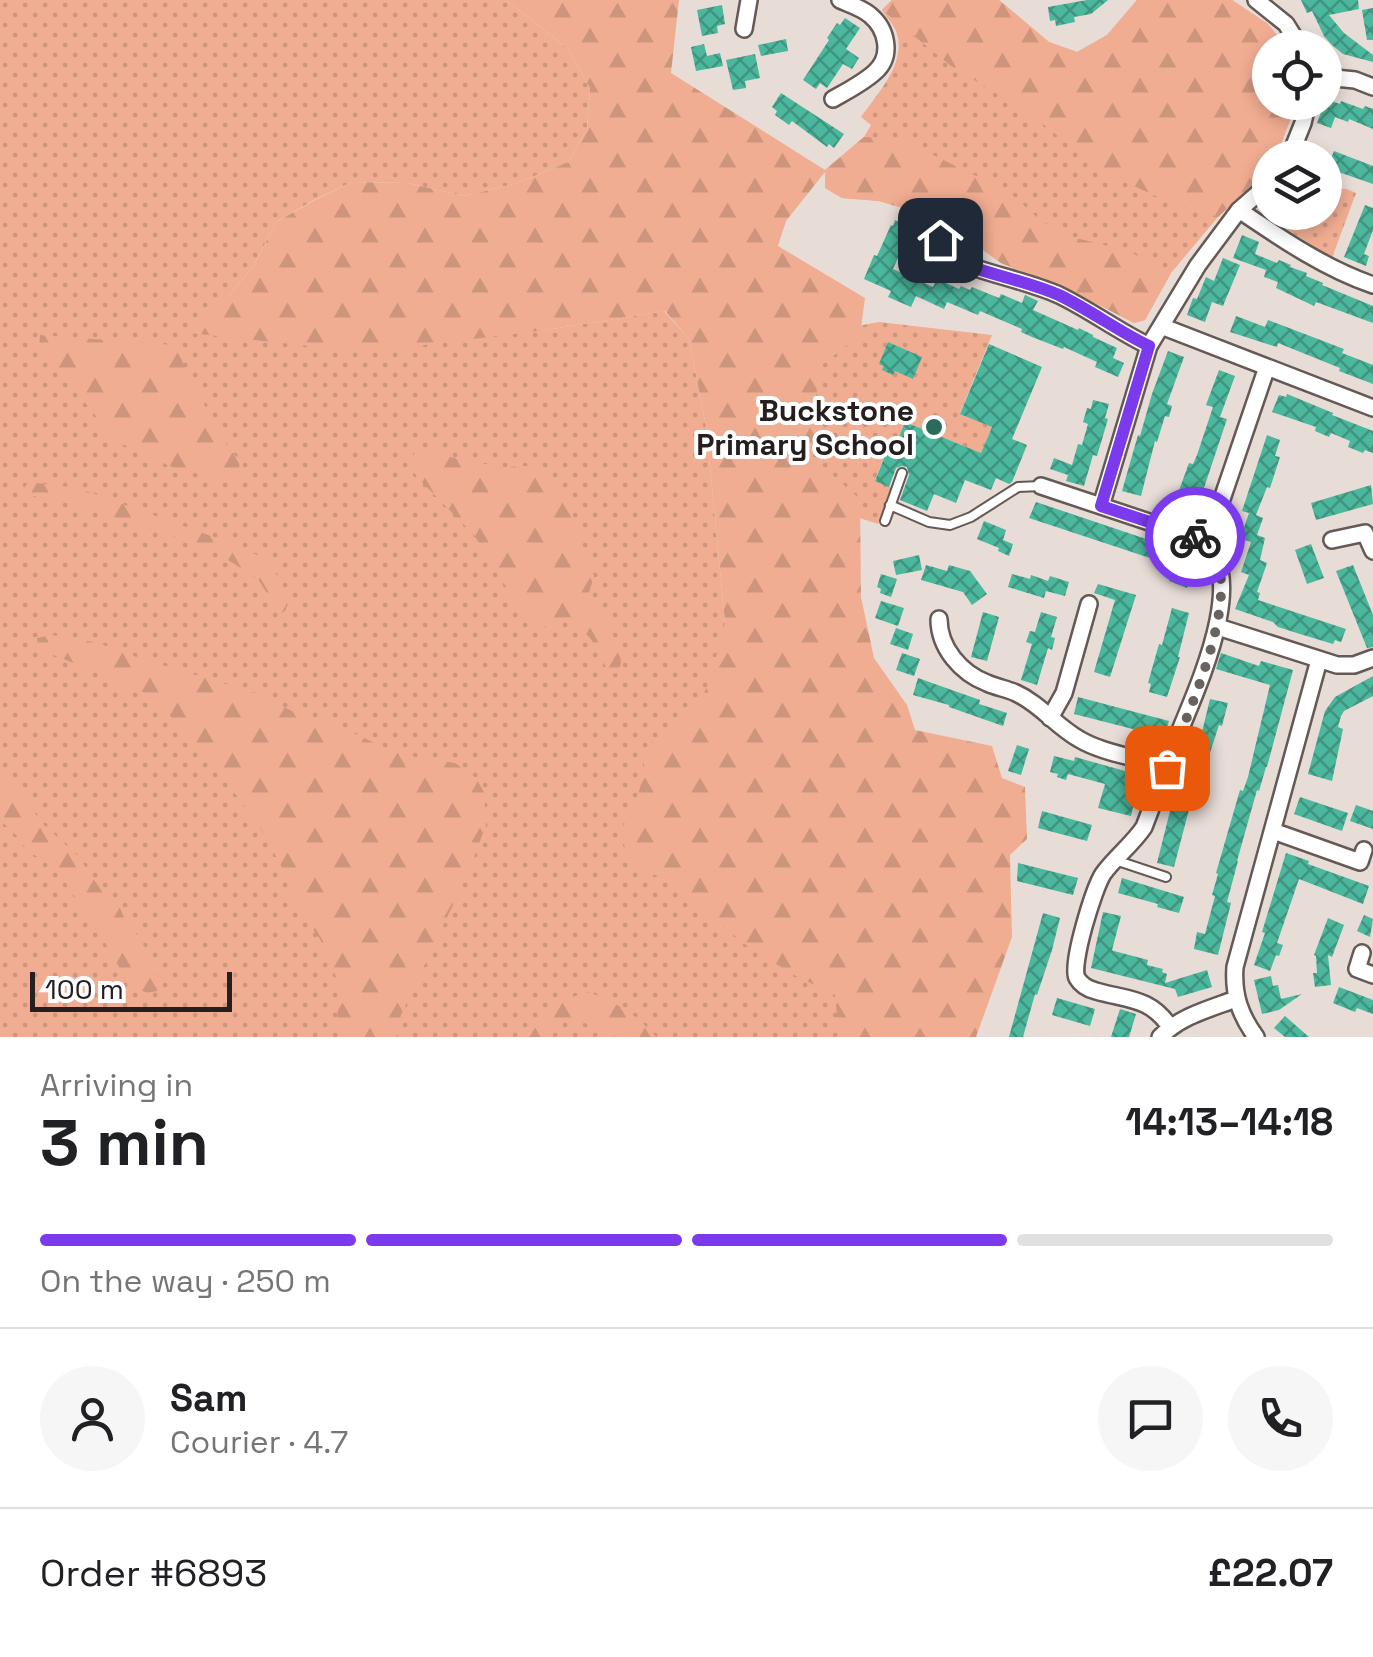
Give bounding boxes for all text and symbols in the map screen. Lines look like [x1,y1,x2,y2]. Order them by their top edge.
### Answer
map controls [1252,30,1342,230]
button: locate [1252,30,1342,120]
button: layers [1252,140,1342,230]
pin [898,198,983,283]
icon: home [913,213,968,268]
place label: Buckstone Primary School [696,391,914,464]
marker: Buckstone Primary School [923,416,945,438]
courier [1145,487,1245,587]
icon: bike [1168,510,1223,565]
pin [1125,726,1210,811]
icon: bag [1140,741,1195,796]
scale bar [30,967,232,1011]
text: 100 m [45,971,124,1007]
text: Arriving in [40,1065,193,1105]
text: 14:13–14:18 [1125,1098,1333,1146]
text: 3 min [40,1101,209,1184]
text: On the way · 250 m [40,1261,331,1301]
button: person [40,1366,145,1471]
button: chat [1098,1366,1203,1471]
button: phone [1228,1366,1333,1471]
text: Sam [170,1374,247,1422]
text: Courier · 4.7 [170,1422,348,1462]
text: Order #6893 [40,1549,267,1597]
text: £22.07 [1208,1549,1333,1597]

